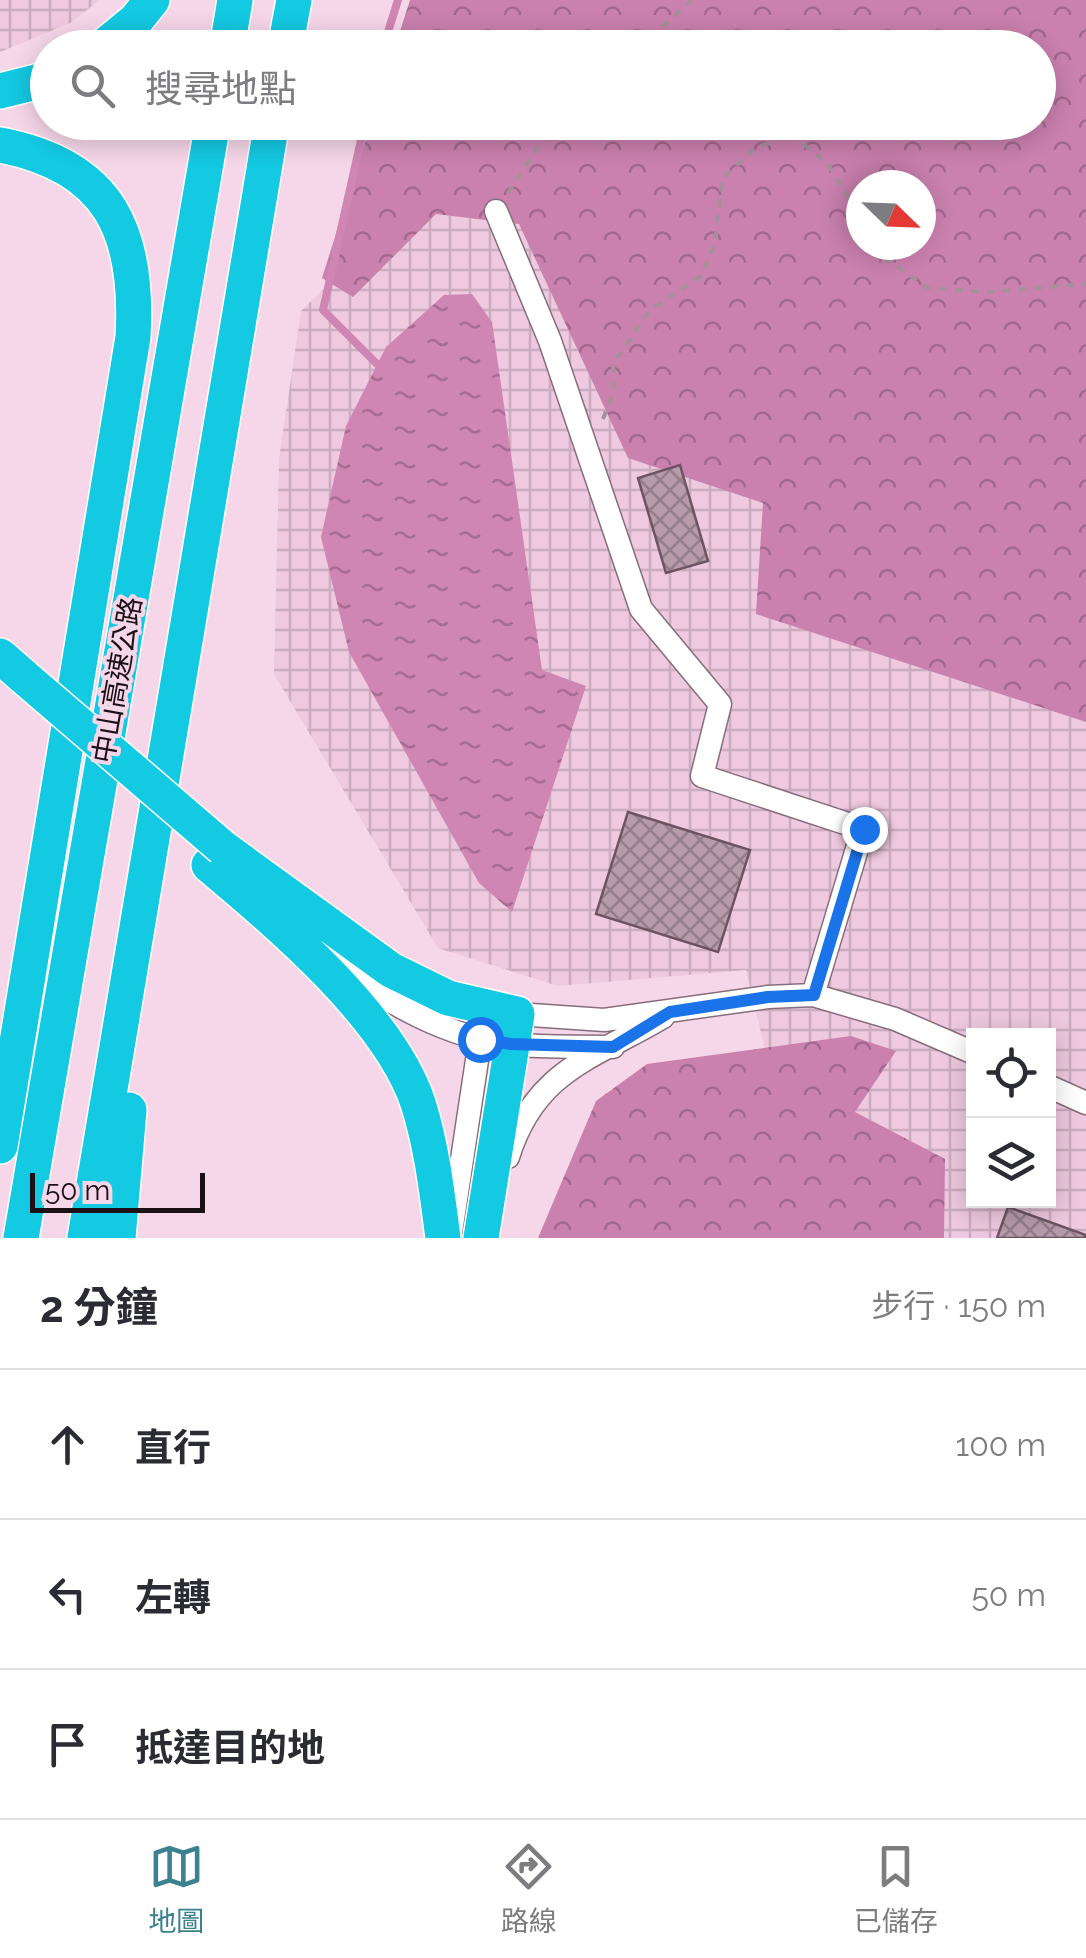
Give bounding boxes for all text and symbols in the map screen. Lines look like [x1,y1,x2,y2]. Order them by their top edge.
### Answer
search box [30,30,1056,140]
icon: search [65,58,120,113]
text: 搜尋地點 [145,66,297,111]
north arrow [846,170,936,260]
street label: 中山高速公路 [87,594,148,766]
route end [842,807,888,853]
route start [458,1017,504,1063]
map controls [966,1028,1056,1208]
button: locate [966,1028,1056,1118]
button: layers [966,1118,1056,1208]
scale bar [30,1168,205,1212]
text: 50 m [45,1174,110,1207]
text: 2 分鐘 [40,1283,158,1332]
text: 步行 · 150 m [871,1287,1046,1324]
icon: ahead [40,1417,95,1472]
text: 直行 [135,1425,211,1470]
text: 100 m [956,1426,1046,1463]
icon: left [40,1567,95,1622]
text: 左轉 [135,1575,211,1620]
text: 50 m [971,1576,1046,1613]
icon: arrive [40,1717,95,1772]
text: 抵達目的地 [135,1725,325,1770]
tab: 地圖 [148,1839,204,1939]
tab: 路線 [501,1839,557,1939]
tab: 已儲存 [854,1839,938,1939]

